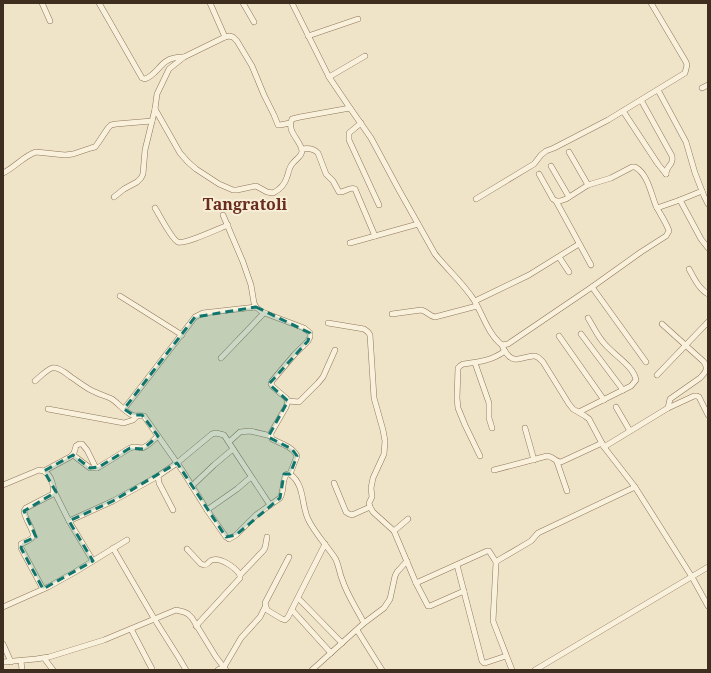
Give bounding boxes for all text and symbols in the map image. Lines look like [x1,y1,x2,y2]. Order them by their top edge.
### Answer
district label: Tangratoli [203,193,288,215]

